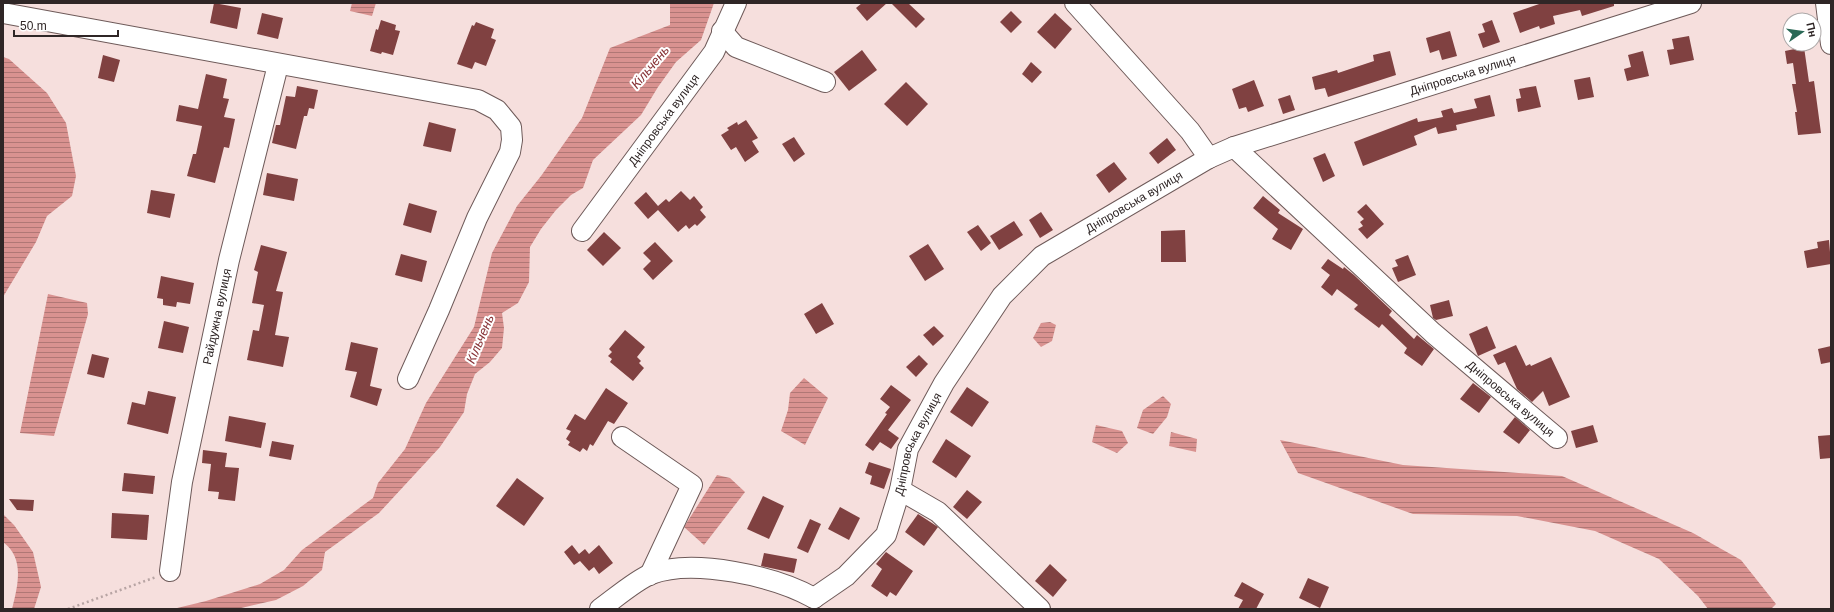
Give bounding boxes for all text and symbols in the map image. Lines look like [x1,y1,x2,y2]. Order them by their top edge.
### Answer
scale bar [14,12,118,38]
north arrow [1782,12,1822,52]
text: 50 m [20,19,47,33]
text: Пн [1804,21,1819,38]
water label: Кільчень [628,42,672,92]
street label: Дніпровська вулиця [1408,52,1517,98]
street label: Дніпровська вулиця [626,71,702,168]
street label: Дніпровська вулиця [1083,168,1185,236]
street label: Райдужна вулиця [200,267,234,366]
water label: Кільчень [463,312,497,366]
street label: Дніпровська вулиця [1464,358,1557,440]
street label: Дніпровська вулиця [892,390,944,497]

